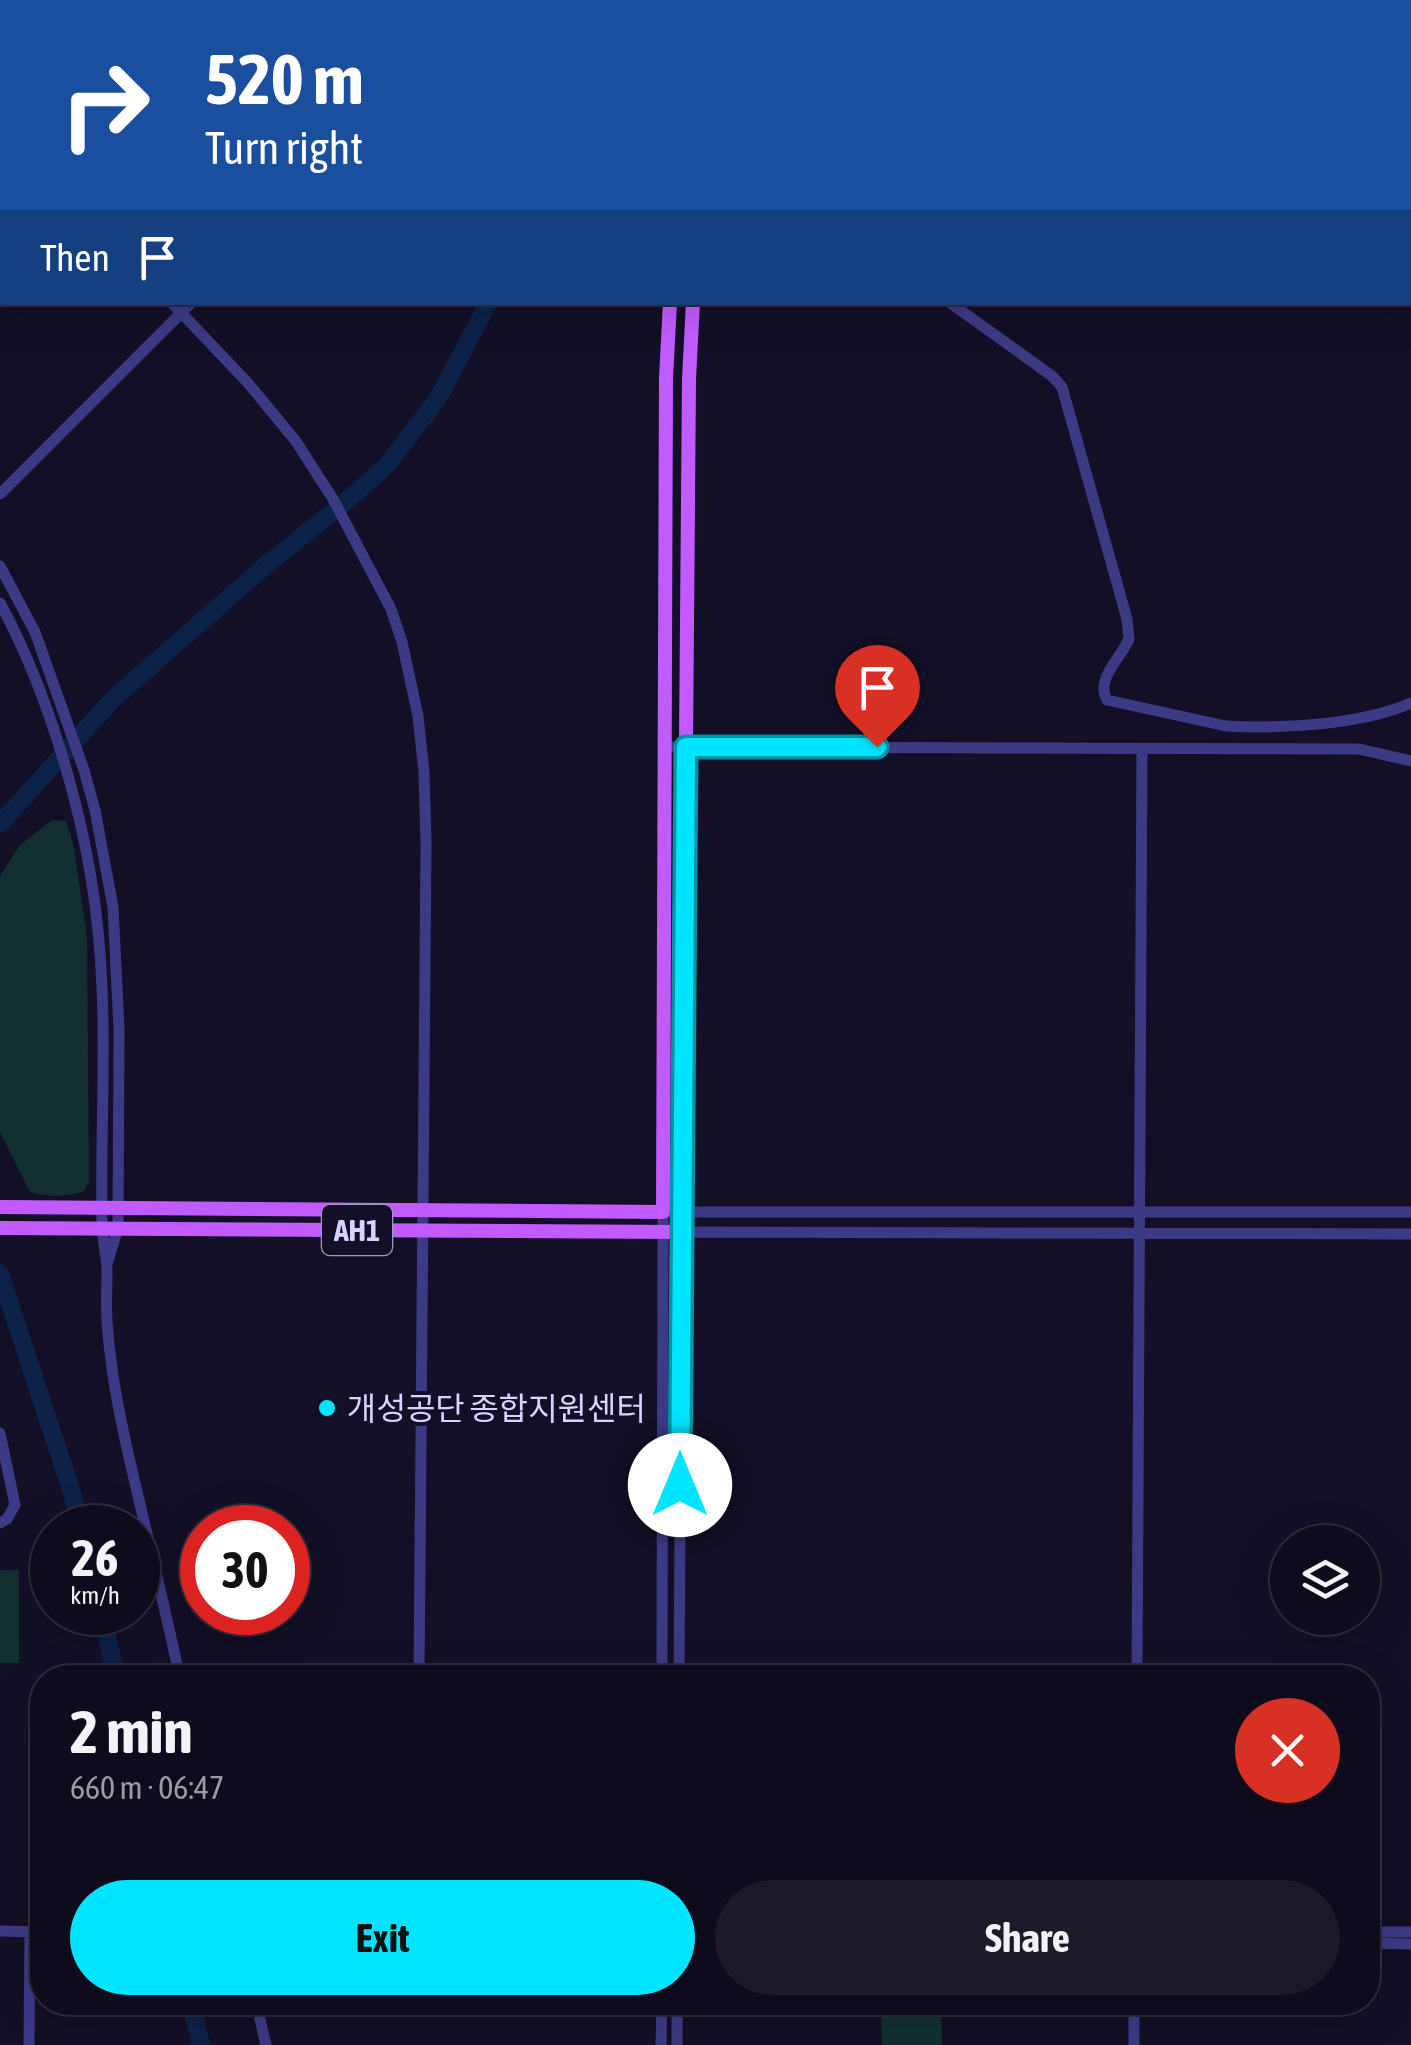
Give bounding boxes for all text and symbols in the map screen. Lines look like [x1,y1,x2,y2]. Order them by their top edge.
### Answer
text: 520 m [205,39,364,119]
icon: right [40,40,170,170]
text: Turn right [205,122,363,174]
icon: arrive [130,230,185,285]
text: Then [40,236,110,279]
pin [835,645,920,748]
icon: arrive [850,660,905,715]
road number: AH1 [322,1205,392,1255]
place label: 개성공단 종합지원센터 [347,1390,646,1427]
marker: 개성공단 종합지원센터 [316,1397,338,1419]
position arrow [628,1433,732,1537]
speed limit sign: 30 [180,1505,310,1635]
map controls [1270,1525,1380,1635]
button: layers [1270,1525,1380,1635]
text: 26 [71,1529,118,1587]
text: km/h [70,1581,120,1609]
text: 2 min [70,1697,193,1766]
button: close [1235,1698,1340,1803]
text: 660 m · 06:47 [70,1769,224,1806]
button: Exit [70,1880,695,1995]
button: Share [715,1880,1340,1995]

